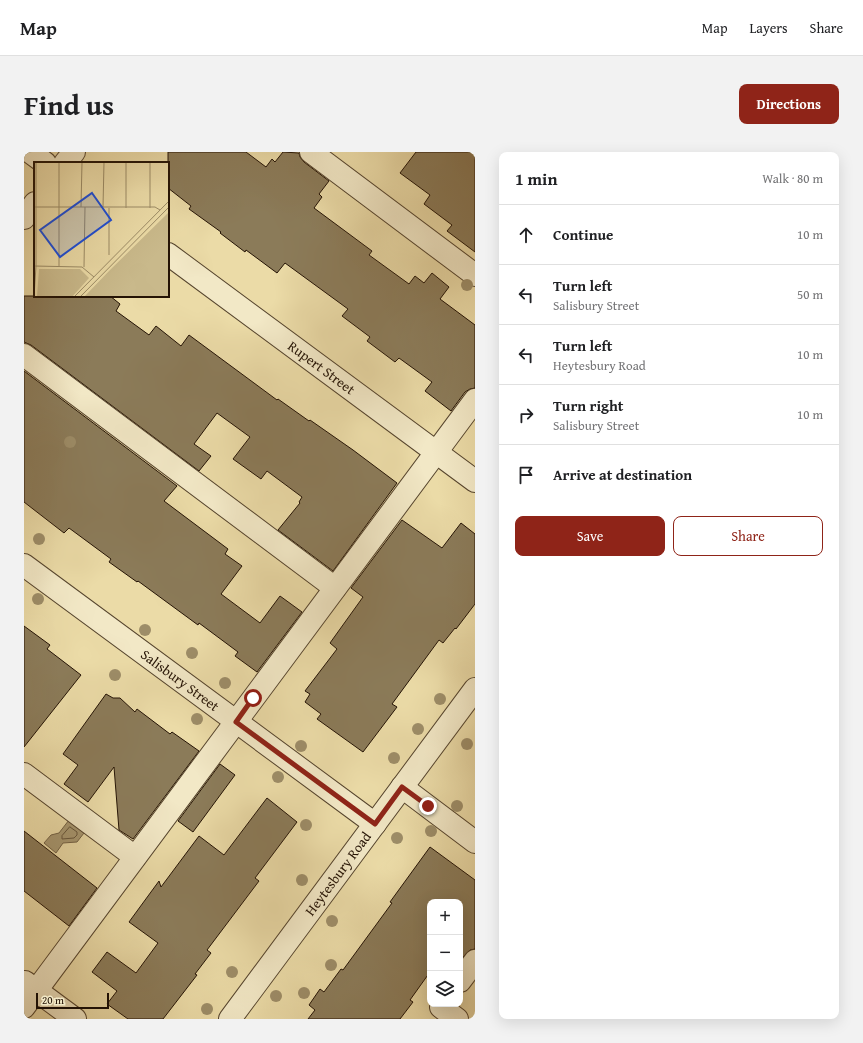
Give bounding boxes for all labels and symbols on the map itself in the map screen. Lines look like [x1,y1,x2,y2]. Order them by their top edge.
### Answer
inset map [34,162,169,297]
street label: Rupert Street [284,336,359,399]
street label: Salisbury Street [137,645,224,716]
route start [244,689,262,707]
route end [419,797,437,815]
street label: Heytesbury Road [300,827,376,920]
scale bar [36,991,109,1010]

